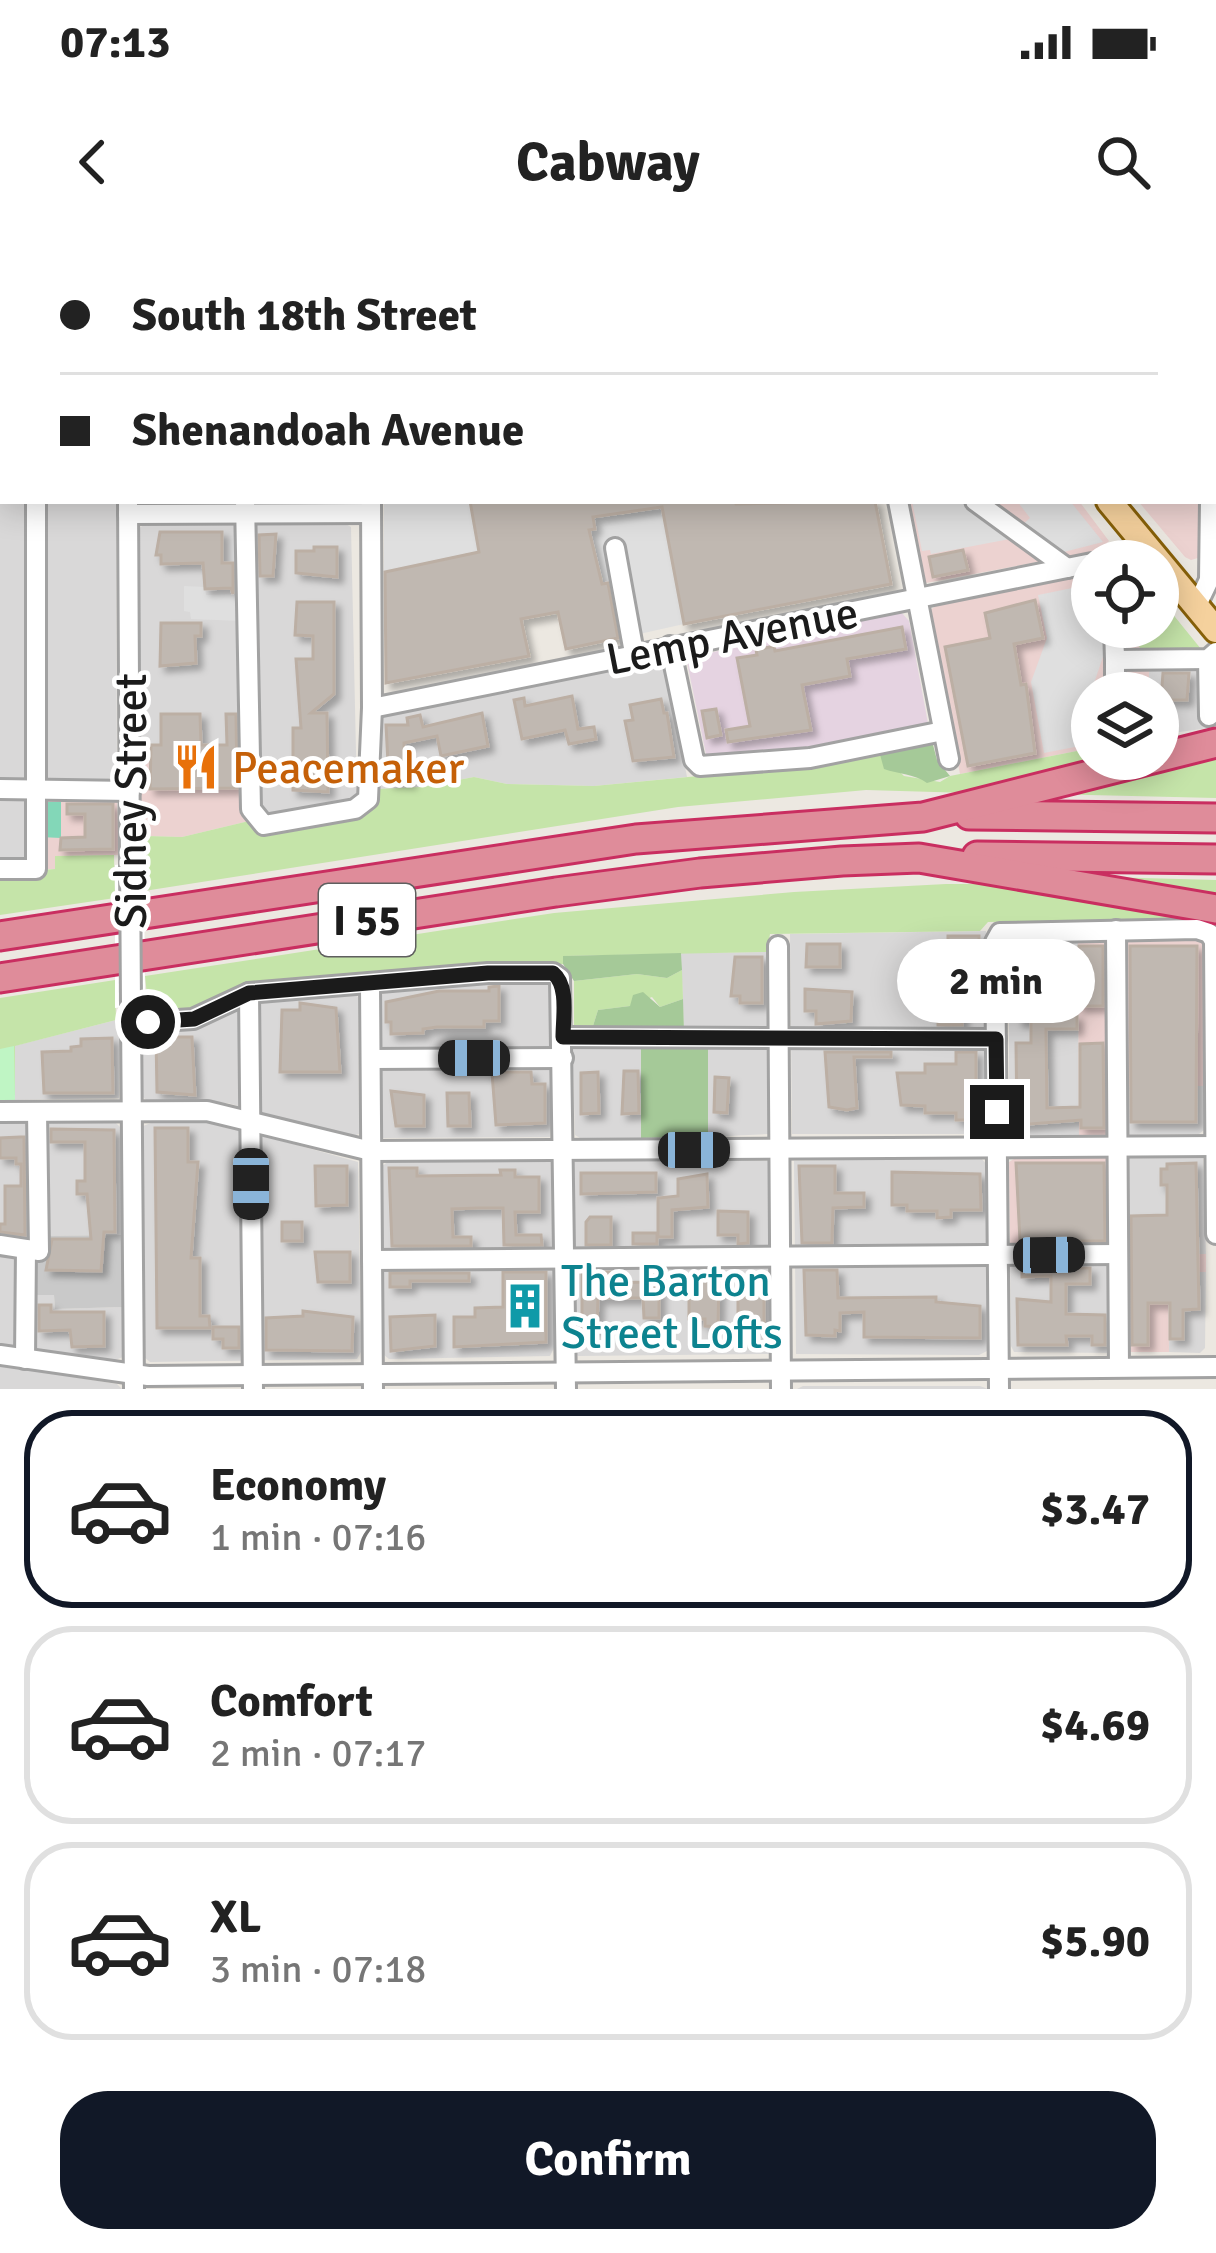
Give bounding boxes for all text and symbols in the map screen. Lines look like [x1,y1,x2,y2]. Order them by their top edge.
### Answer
text: 07:13 [60,15,170,70]
icon: back [60,129,126,195]
text: Cabway [516,129,700,196]
icon: search [1090,129,1156,195]
text: South 18th Street [132,288,477,343]
text: Shenandoah Avenue [132,403,524,458]
map controls [1071,540,1179,780]
button: locate [1071,540,1179,648]
street label: Lemp Avenue [602,585,863,688]
button: layers [1071,672,1179,780]
street label: Sidney Street [104,673,159,929]
place label: Peacemaker [232,741,465,796]
restaurant icon: Peacemaker [171,742,221,792]
road number: I 55 [319,884,415,956]
callout: 2 min [898,938,1096,1022]
text: 2 min [949,957,1043,1005]
route start [121,995,175,1049]
car [438,1040,510,1076]
route end [970,1085,1024,1139]
car [658,1132,730,1168]
car [233,1148,269,1220]
car [1013,1236,1085,1274]
place label: The Barton Street Lofts [561,1254,783,1361]
building icon: The Barton Street Lofts [500,1281,550,1331]
icon: car [66,1455,174,1563]
text: Economy [210,1458,386,1513]
text: $3.47 [1040,1482,1150,1537]
text: 1 min · 07:16 [210,1513,426,1561]
icon: car [66,1671,174,1779]
text: Comfort [210,1674,373,1729]
text: $4.69 [1040,1698,1150,1753]
text: 2 min · 07:17 [210,1729,426,1777]
icon: car [66,1887,174,1995]
text: XL [210,1890,261,1945]
text: $5.90 [1040,1914,1150,1969]
text: 3 min · 07:18 [210,1945,426,1993]
button: Confirm [60,2091,1156,2229]

